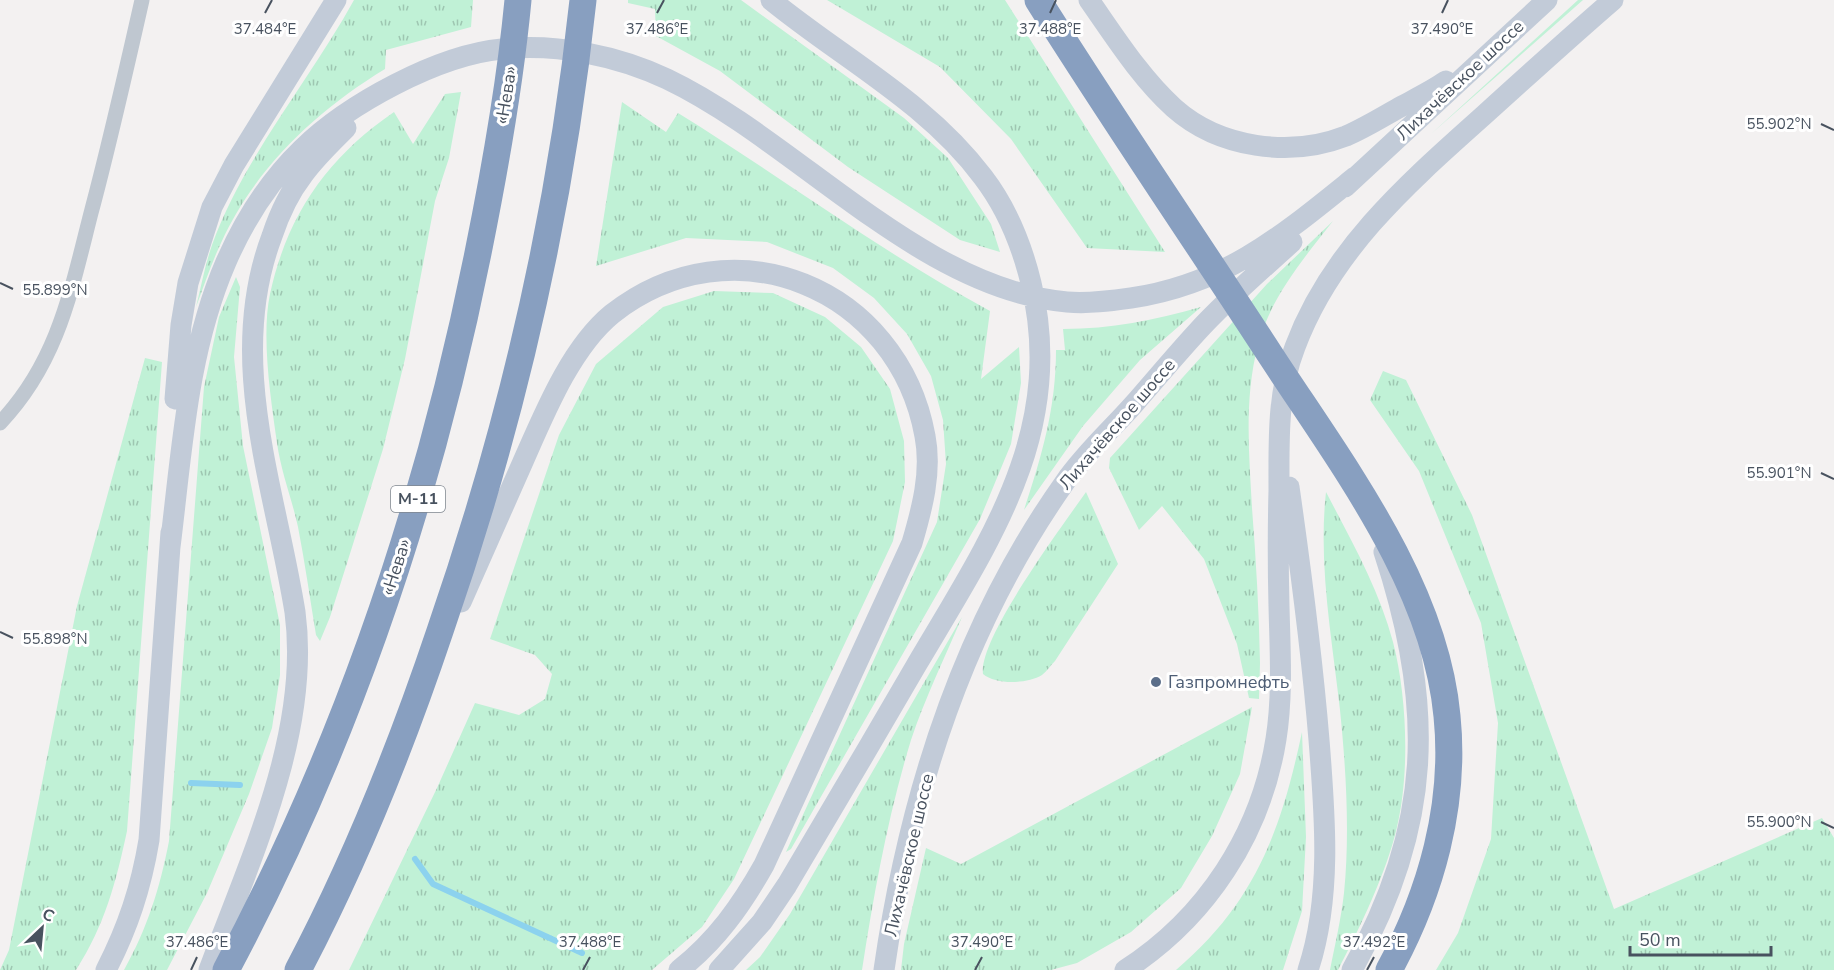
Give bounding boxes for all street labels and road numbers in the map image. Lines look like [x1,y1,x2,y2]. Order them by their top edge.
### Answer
street label: Лихачёвское шоссе [1391,14,1529,146]
street label: «Нева» [490,64,522,126]
street label: Лихачёвское шоссе [1053,353,1181,495]
road number: М-11 [391,486,445,512]
street label: «Нева» [375,535,417,599]
street label: Лихачёвское шоссе [879,771,939,939]

